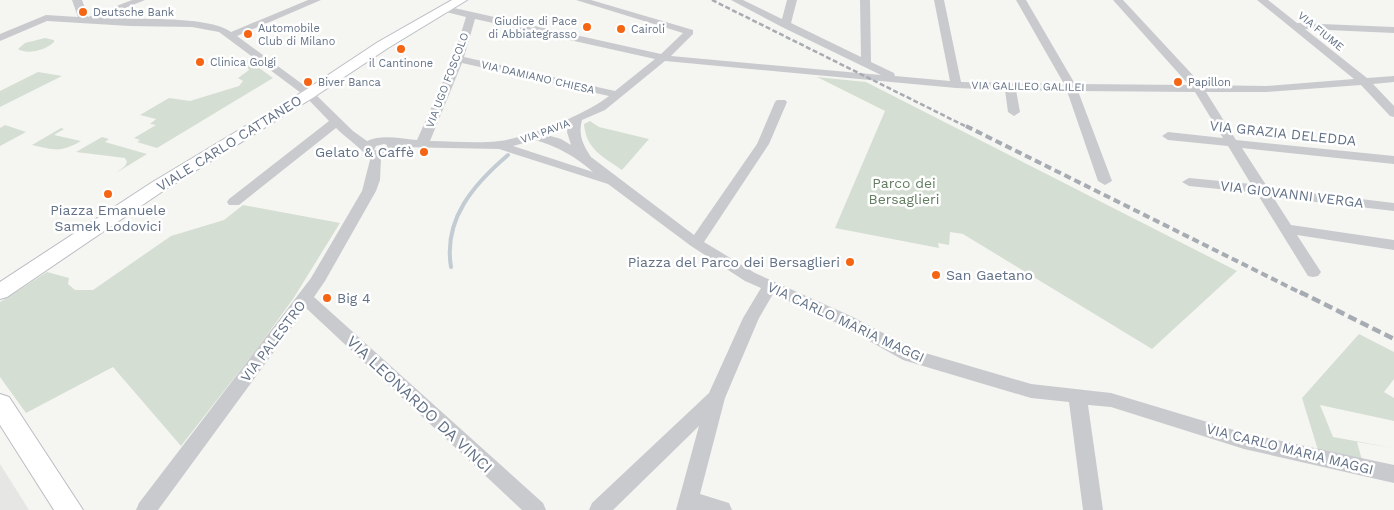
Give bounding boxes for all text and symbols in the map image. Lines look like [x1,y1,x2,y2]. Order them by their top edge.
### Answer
marker: Deutsche Bank [77,6,89,18]
place label: Deutsche Bank [93,6,174,19]
street label: VIA FIUME [1295,9,1346,54]
place label: Giudice di Pace di Abbiategrasso [488,15,577,41]
marker: Giudice di Pace di Abbiategrasso [581,21,593,33]
place label: Automobile Club di Milano [258,22,335,48]
marker: Cairoli [615,23,627,35]
place label: Cairoli [631,23,665,36]
marker: Automobile Club di Milano [242,28,254,40]
street label: VIA UGO FOSCOLO [423,31,472,130]
marker: il Cantinone [395,43,407,55]
marker: Clinica Golgi [194,56,206,68]
place label: Clinica Golgi [210,56,276,69]
place label: il Cantinone [369,57,433,70]
street label: VIA DAMIANO CHIESA [480,58,596,97]
marker: Biver Banca [302,76,314,88]
place label: Biver Banca [318,76,381,89]
marker: Papillon [1172,76,1184,88]
place label: Papillon [1188,76,1231,89]
street label: VIA GALILEO GALILEI [971,79,1085,94]
street label: VIALE CARLO CATTANEO [154,92,304,194]
street label: VIA PAVIA [519,117,572,146]
street label: VIA GRAZIA DELEDDA [1209,117,1357,149]
place label: Gelato & Caffè [315,144,414,160]
marker: Gelato & Caffè [418,146,430,158]
park label: Parco dei Bersaglieri [869,175,939,207]
street label: VIA GIOVANNI VERGA [1219,177,1365,211]
marker: Piazza Emanuele Samek Lodovici [102,188,114,200]
place label: Piazza Emanuele Samek Lodovici [50,202,166,234]
place label: Piazza del Parco dei Bersaglieri [628,254,840,270]
marker: Piazza del Parco dei Bersaglieri [844,256,856,268]
place label: San Gaetano [946,267,1033,283]
marker: San Gaetano [930,269,942,281]
street label: VIA CARLO MARIA MAGGI [765,279,927,365]
place label: Big 4 [337,290,371,306]
marker: Big 4 [321,292,333,304]
street label: VIA PALESTRO [237,297,309,385]
street label: VIA LEONARDO DA VINCI [343,332,497,477]
street label: VIA CARLO MARIA MAGGI [1205,420,1375,478]

